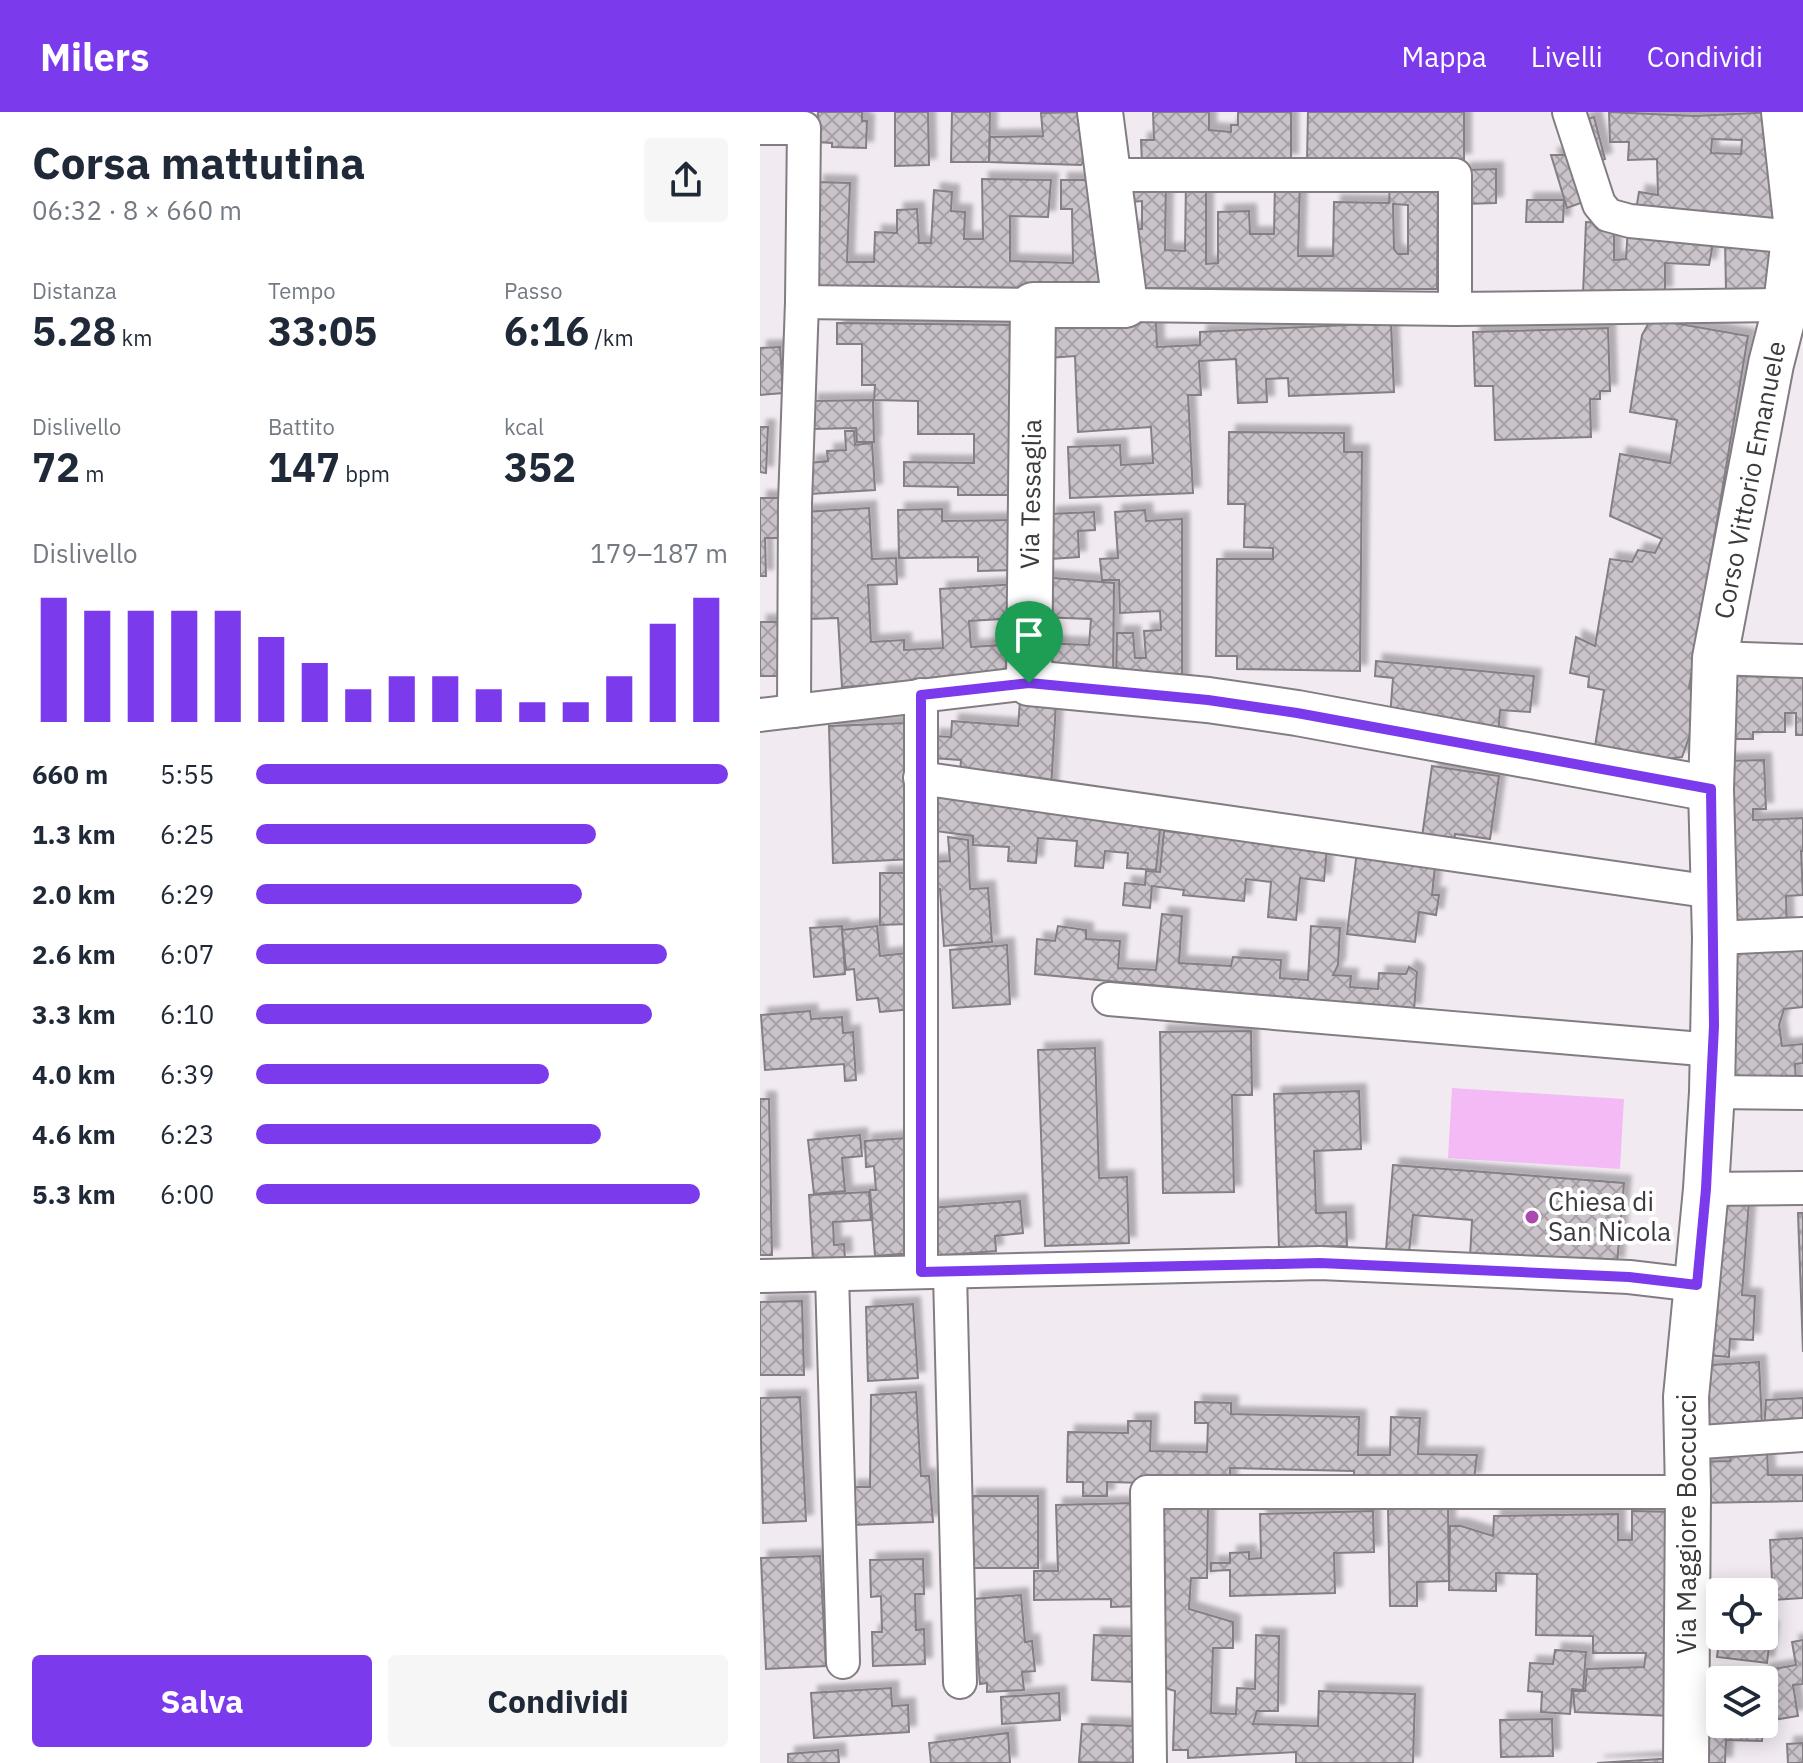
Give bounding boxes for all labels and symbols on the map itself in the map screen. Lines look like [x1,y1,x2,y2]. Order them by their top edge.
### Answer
street label: Corso Vittorio Emanuele [1705,338,1793,621]
street label: Via Tessaglia [1012,419,1048,569]
pin [995,601,1063,683]
place label: Chiesa di San Nicola [1548,1184,1671,1248]
marker: Chiesa di San Nicola [1523,1208,1541,1226]
street label: Via Maggiore Boccucci [1669,1394,1703,1654]

